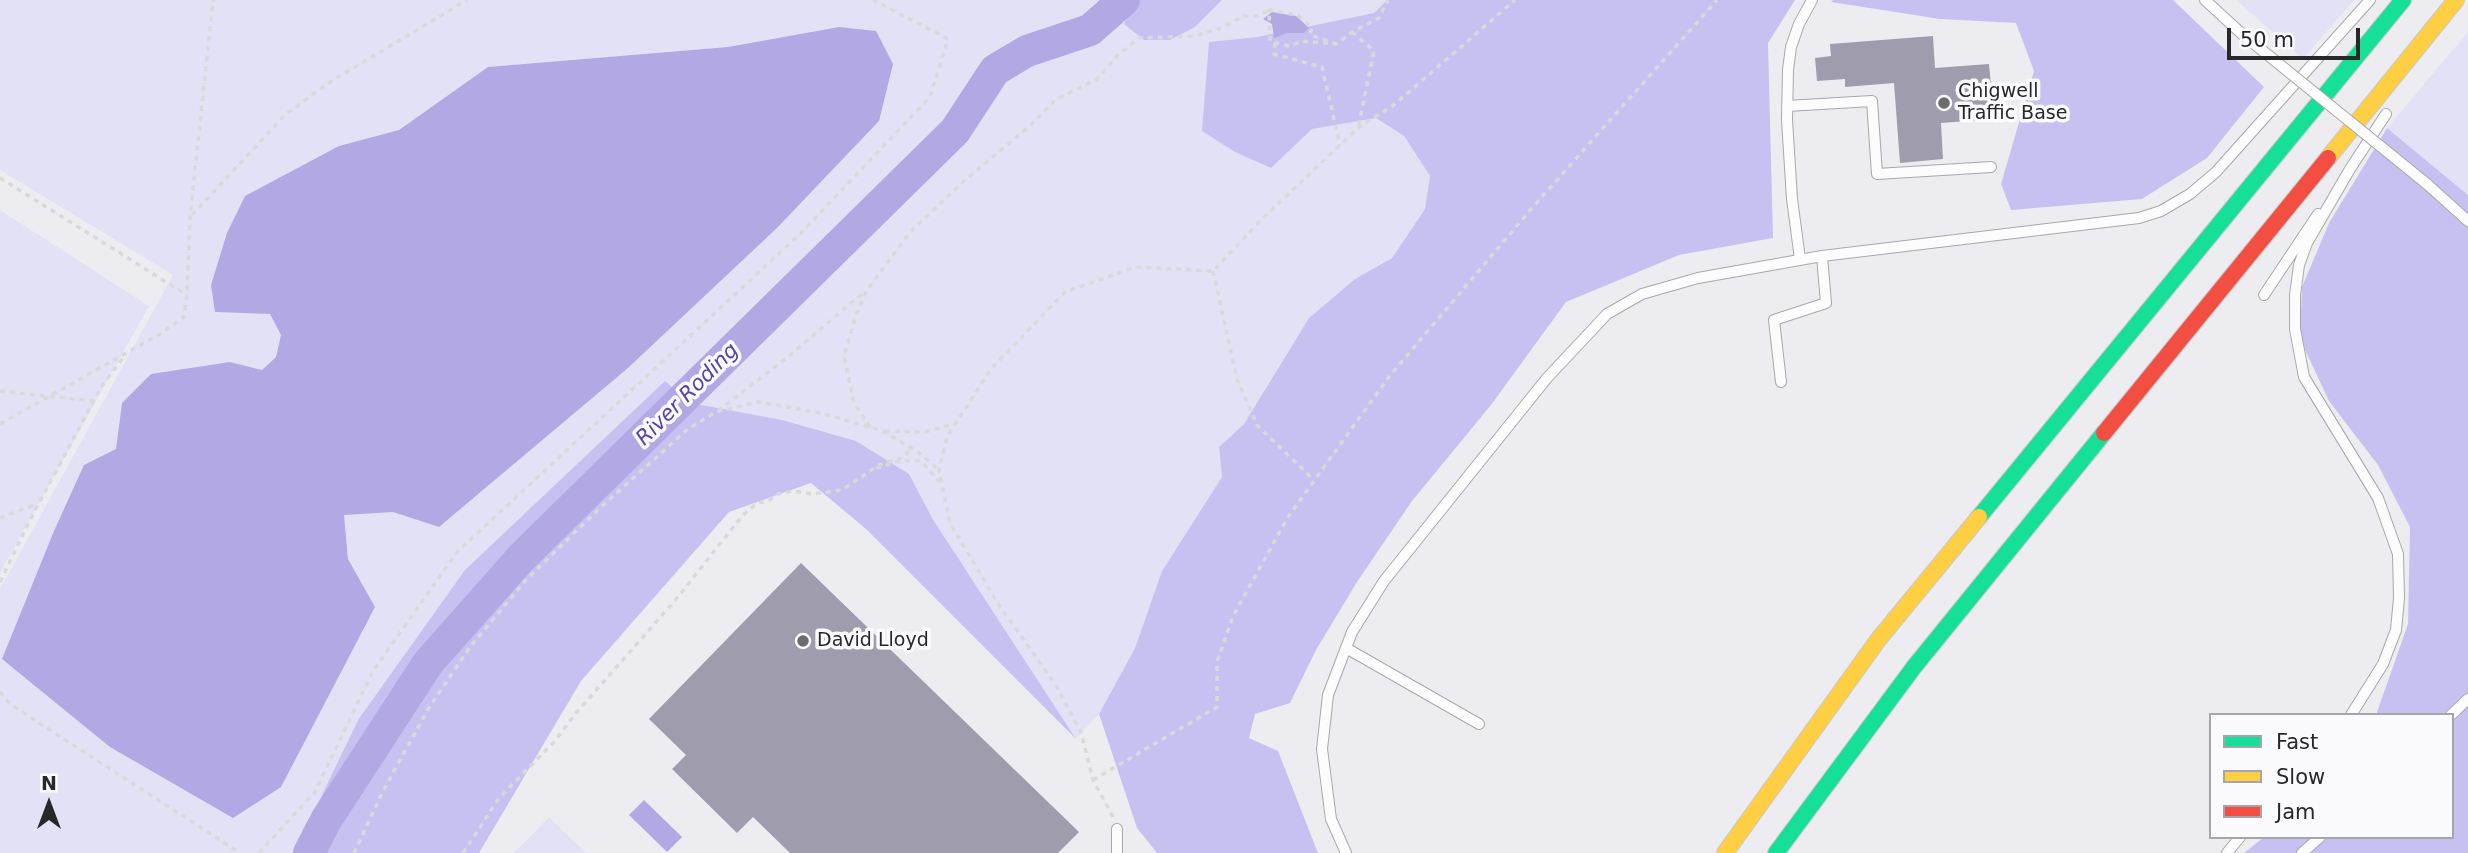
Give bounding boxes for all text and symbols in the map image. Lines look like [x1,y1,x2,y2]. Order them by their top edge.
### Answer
scale bar [2230,14,2363,58]
text: 50 m [2240,28,2294,52]
place label: Chigwell Traffic Base [1958,81,2067,125]
marker: Chigwell Traffic Base [1936,95,1952,111]
water label: River Roding [632,339,744,451]
place label: David Lloyd [817,630,929,652]
marker: David Lloyd [795,633,811,649]
legend [2209,713,2454,839]
text: Fast [2276,730,2318,754]
text: Slow [2276,765,2325,789]
north arrow [14,769,84,839]
text: N [41,772,57,794]
text: Jam [2276,800,2316,824]

